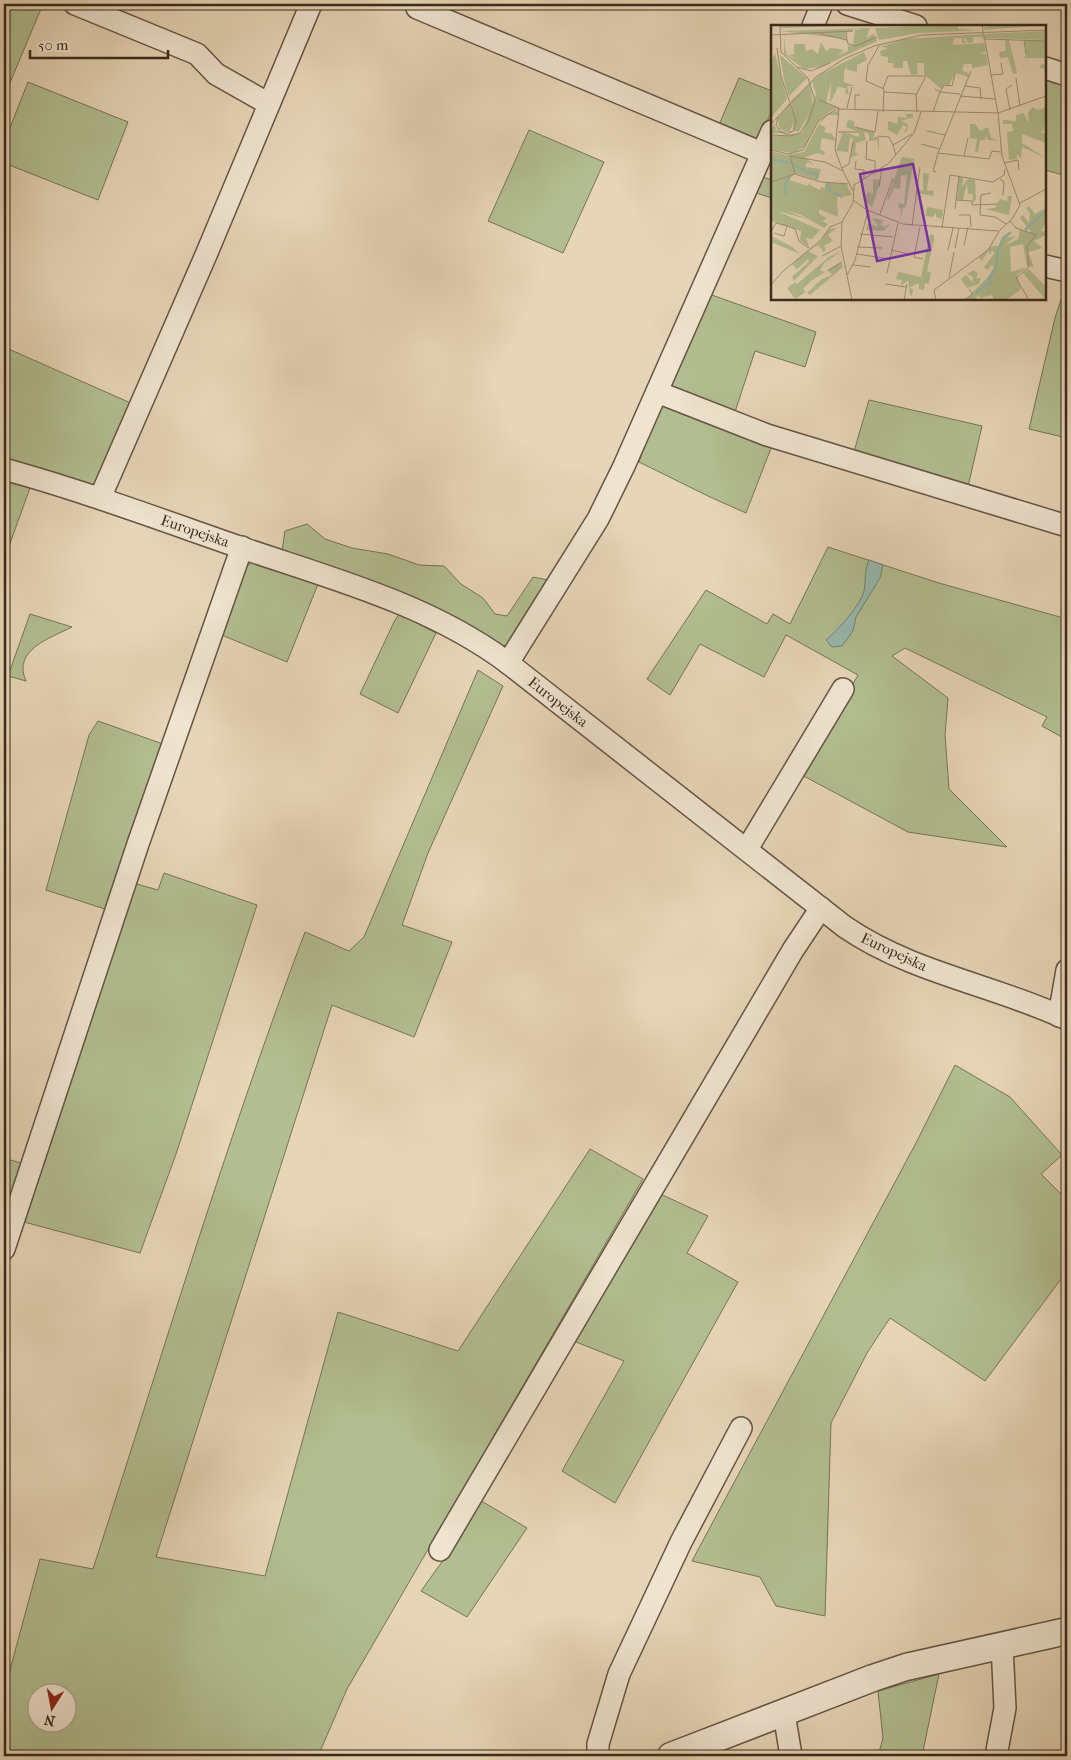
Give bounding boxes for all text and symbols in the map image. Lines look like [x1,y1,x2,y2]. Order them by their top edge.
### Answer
inset map [771,25,1046,300]
scale bar [30,28,168,60]
text: 50 m [38,36,69,54]
street label: Europejska [158,511,233,551]
street label: Europejska [524,673,592,732]
street label: Europejska [858,929,931,976]
north arrow [28,1682,78,1732]
text: N [42,1711,56,1730]

